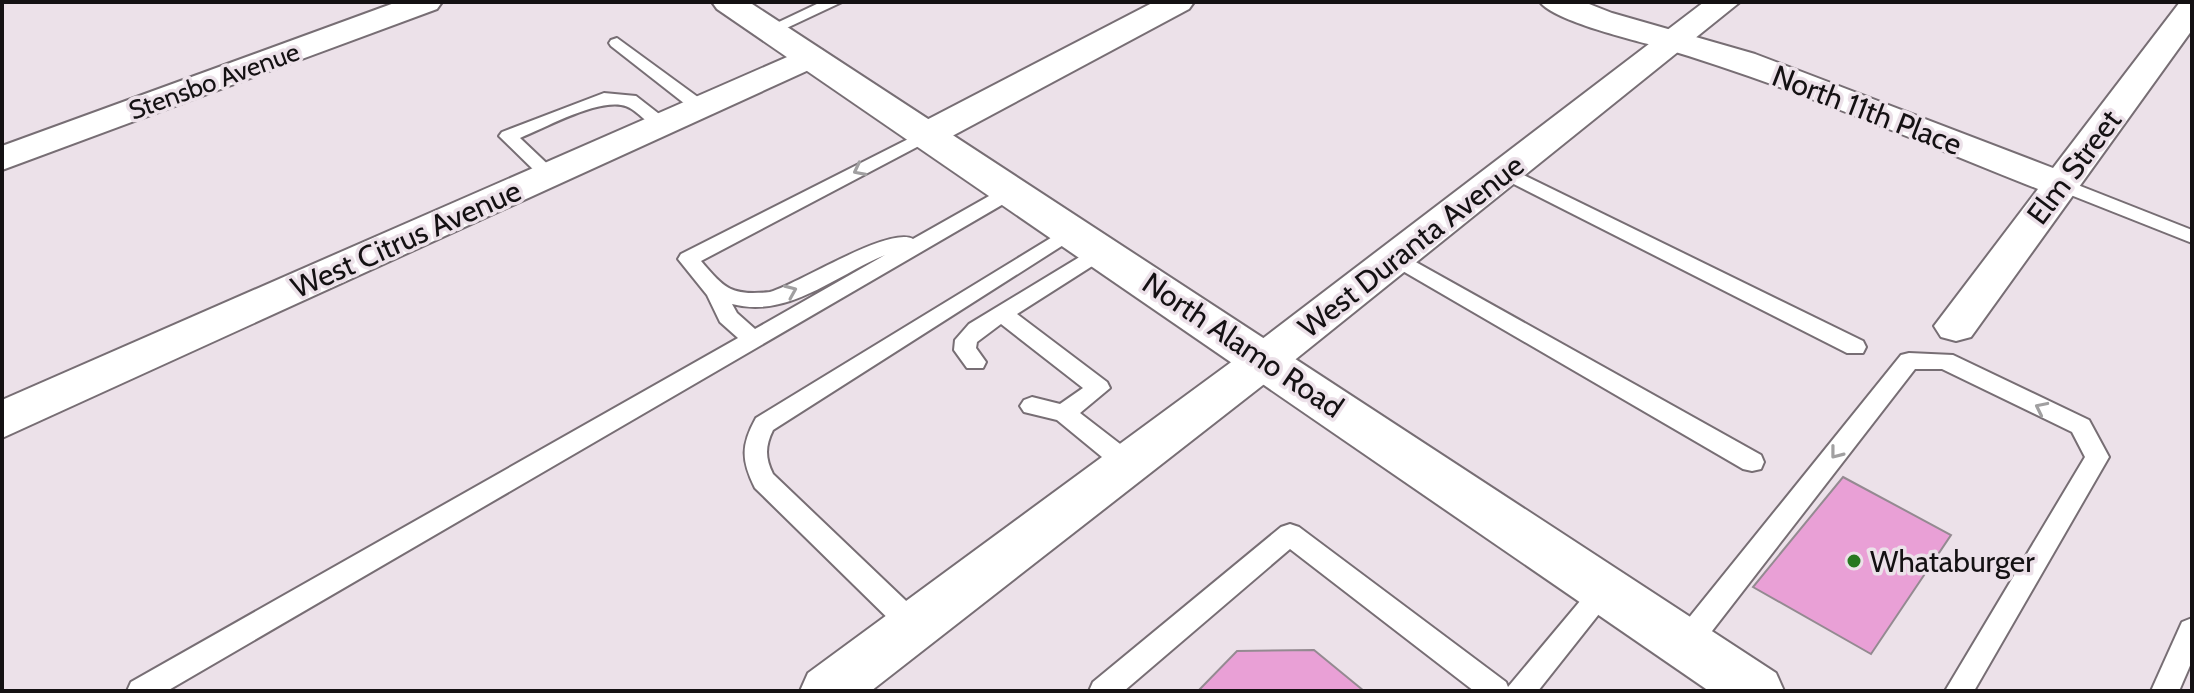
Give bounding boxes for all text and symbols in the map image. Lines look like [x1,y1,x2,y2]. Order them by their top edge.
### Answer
street label: Stensbo Avenue [124,35,304,127]
street label: North 11th Place [1767,57,1967,163]
street label: Elm Street [2019,102,2129,232]
street label: West Duranta Avenue [1291,147,1531,345]
one-way arrow [852,161,867,176]
street label: West Citrus Avenue [286,172,526,306]
street label: North Alamo Road [1136,264,1350,426]
one-way arrow [783,285,797,301]
one-way arrow [2035,402,2050,418]
one-way arrow [1832,444,1846,459]
place label: Whataburger [1870,543,2035,580]
marker: Whataburger [1845,552,1863,570]

